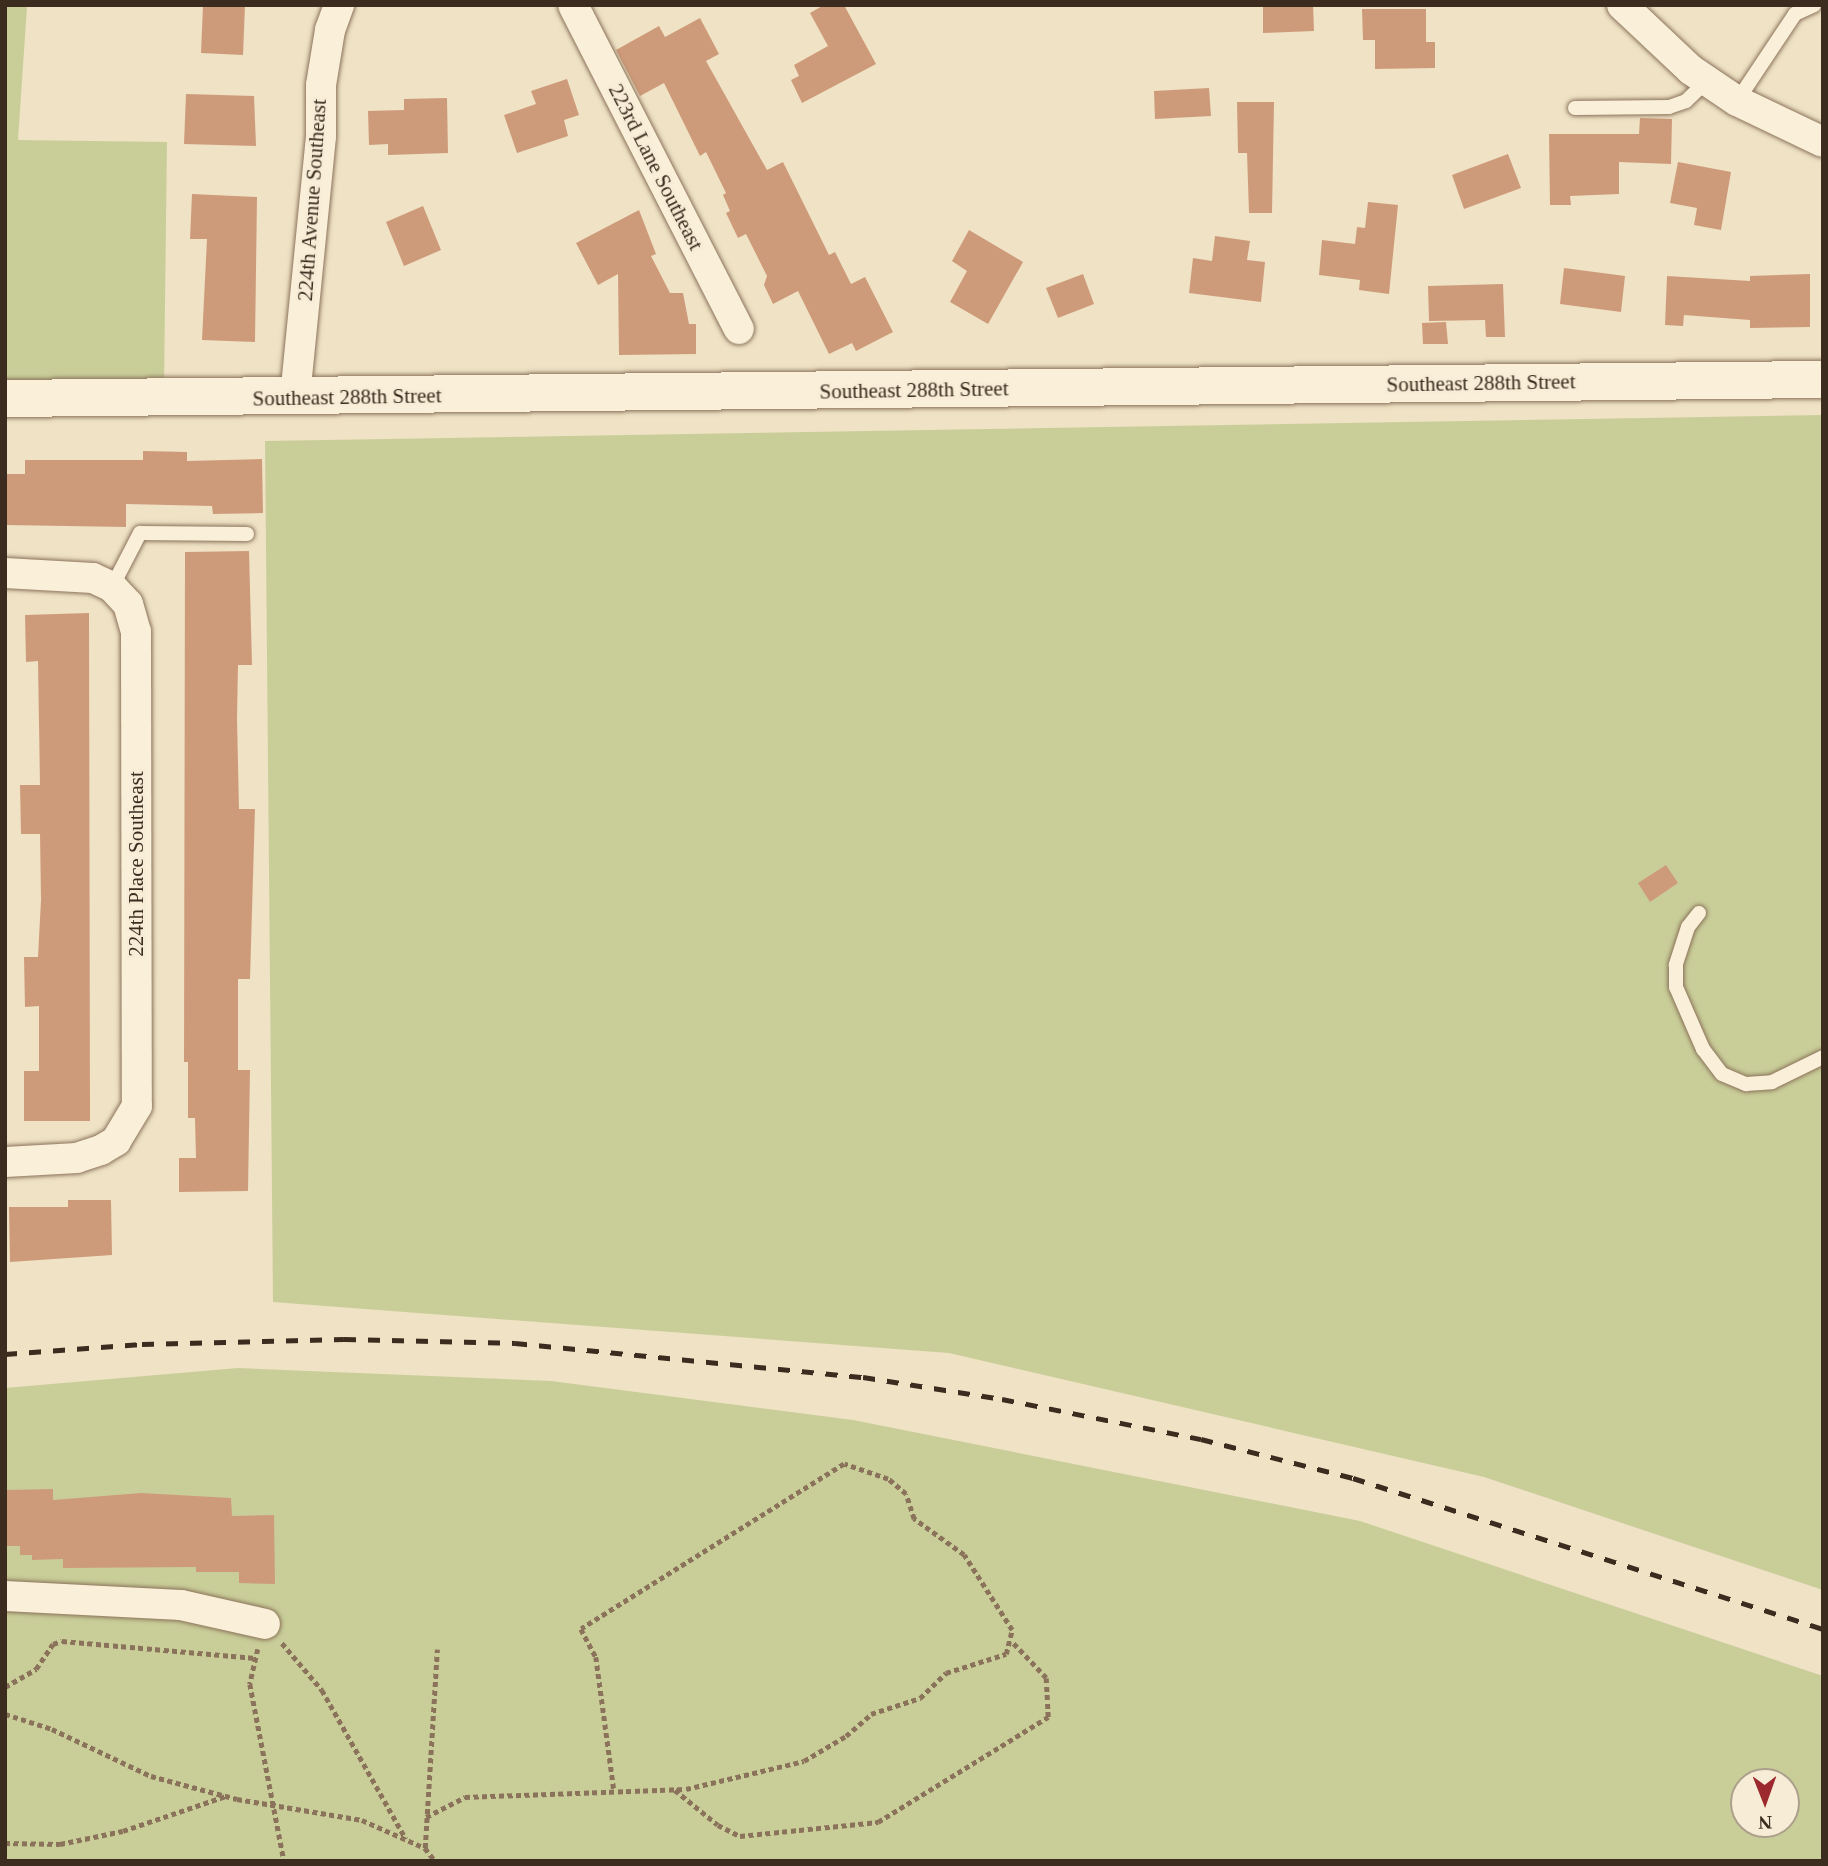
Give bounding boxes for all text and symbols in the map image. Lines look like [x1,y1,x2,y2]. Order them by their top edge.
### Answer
street label: 223rd Lane Southeast [603,80,709,254]
street label: 224th Avenue Southeast [292,97,332,303]
street label: Southeast 288th Street [1386,369,1576,397]
street label: Southeast 288th Street [819,376,1009,404]
street label: Southeast 288th Street [252,383,442,411]
street label: 224th Place Southeast [123,771,149,957]
north arrow [1730,1768,1800,1838]
text: N [1758,1812,1772,1833]

